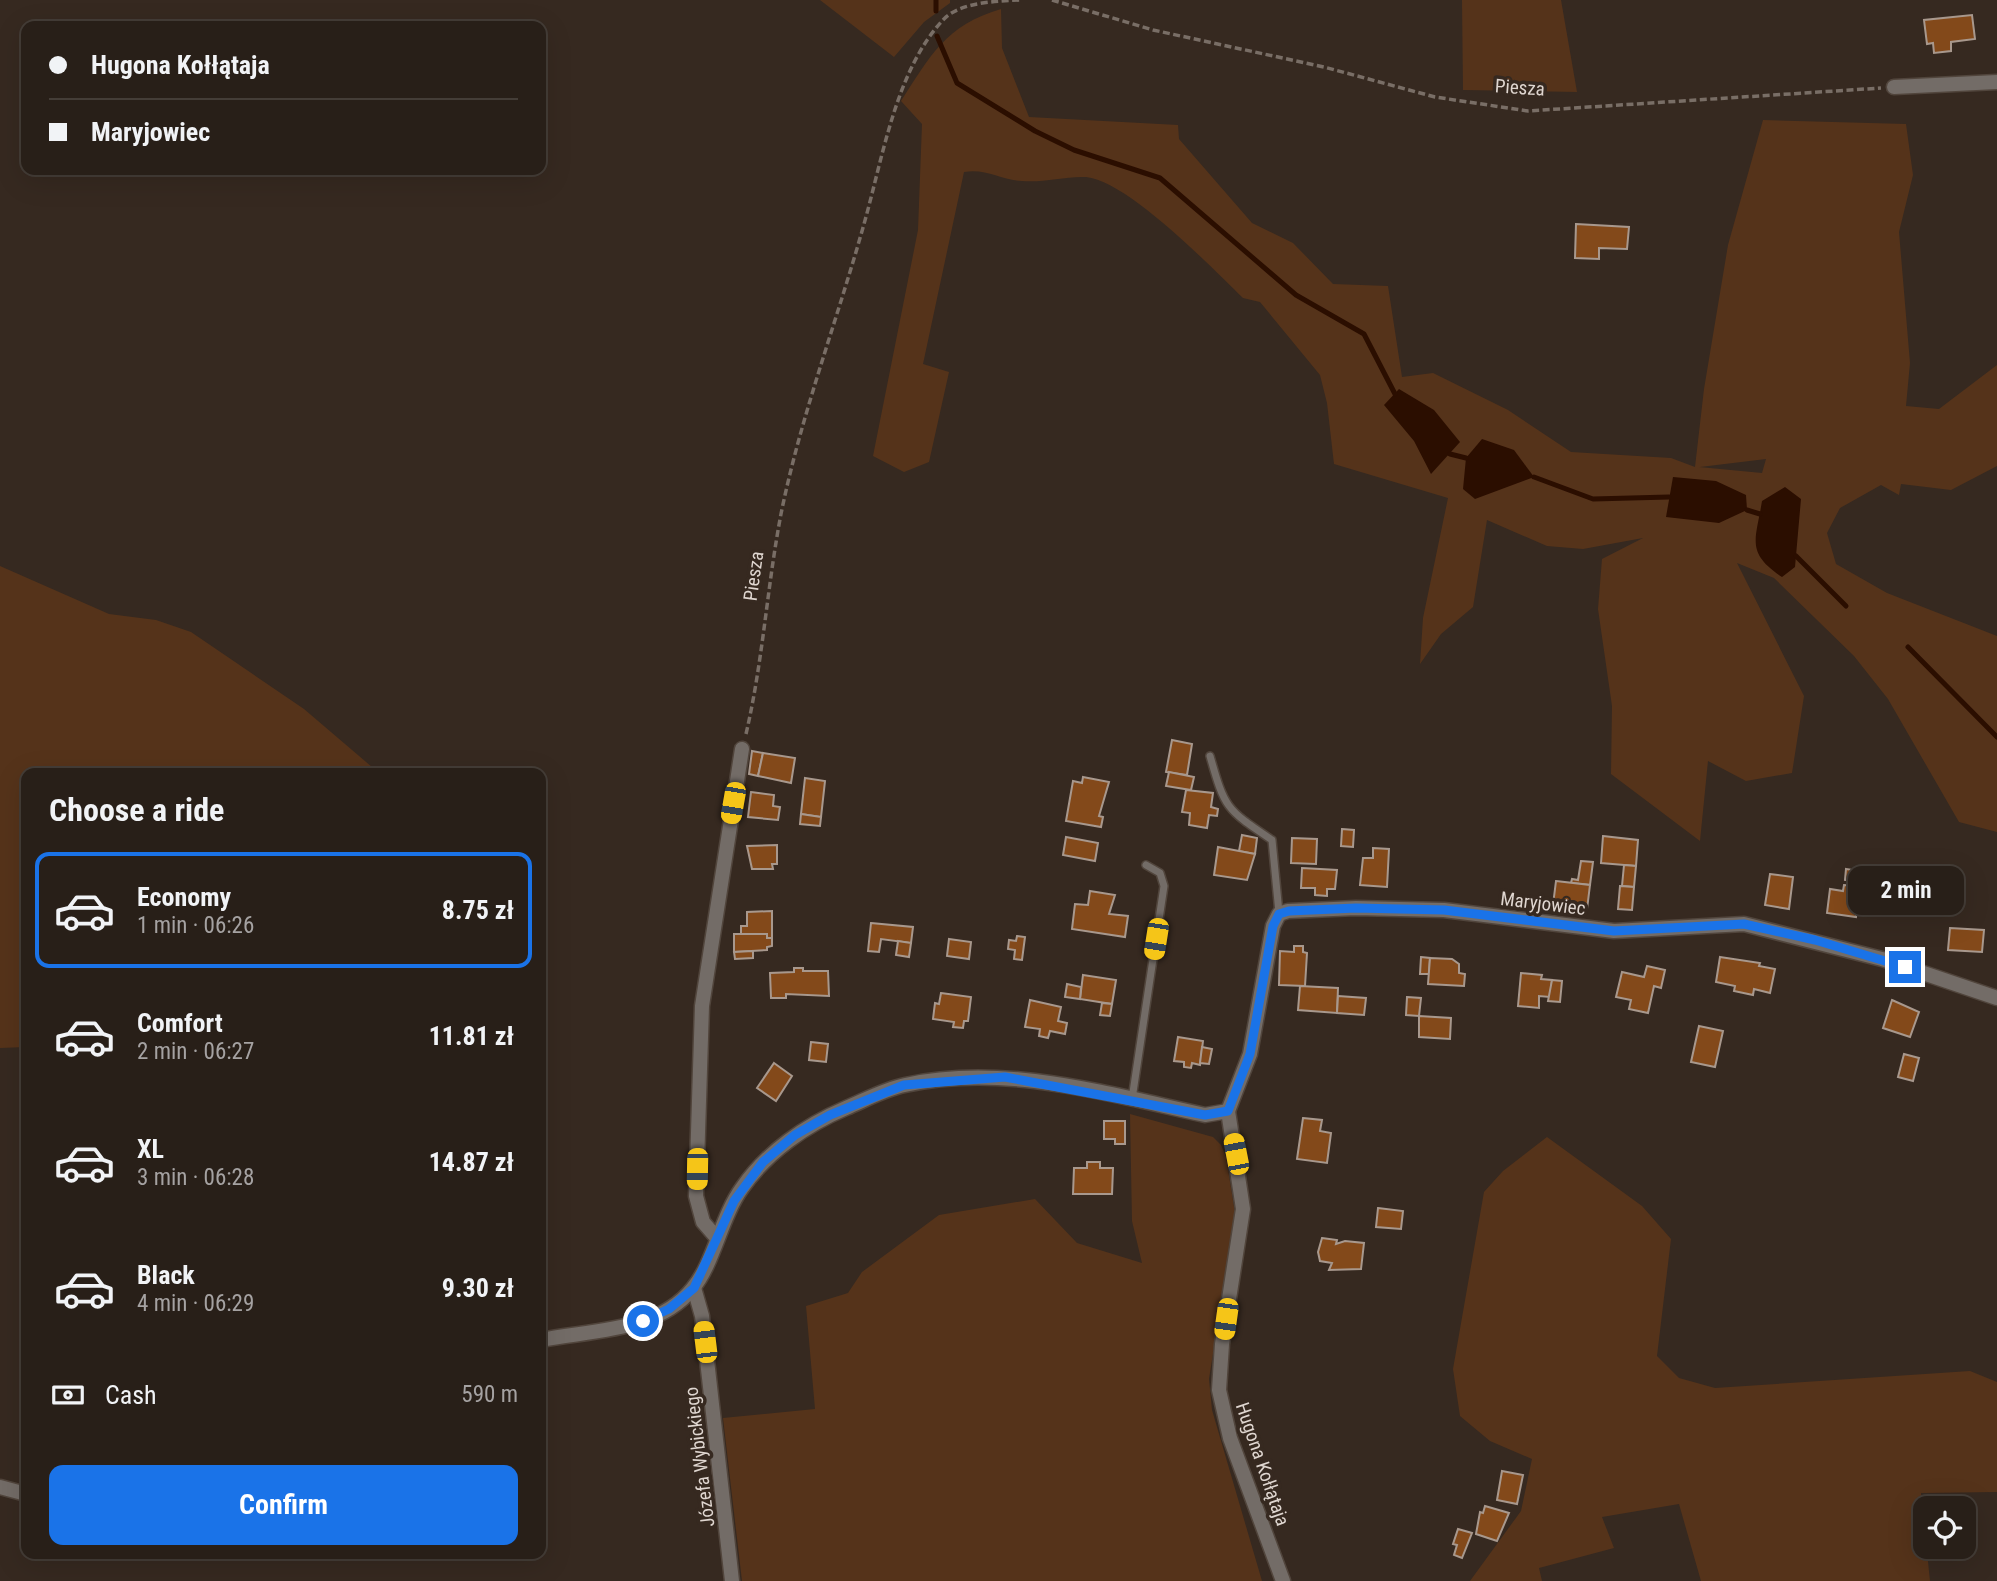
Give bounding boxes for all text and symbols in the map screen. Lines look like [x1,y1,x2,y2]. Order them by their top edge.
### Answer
text: Hugona Kołłątaja [91,50,270,80]
street label: Piesza [1494,74,1546,101]
text: Maryjowiec [91,117,210,147]
street label: Piesza [739,550,768,602]
car [720,780,747,826]
text: Choose a ride [49,791,224,829]
callout: 2 min [1847,866,1963,914]
text: 2 min [1880,877,1932,904]
icon: car [53,879,116,942]
text: Economy [137,882,231,912]
street label: Maryjowiec [1499,887,1587,920]
text: 8.75 zł [442,895,514,925]
text: 1 min · 06:26 [137,912,254,939]
car [1143,917,1170,961]
route end [1889,951,1921,983]
icon: car [53,1005,116,1068]
text: Comfort [137,1008,223,1038]
text: 11.81 zł [429,1021,514,1051]
text: 2 min · 06:27 [137,1038,254,1065]
icon: car [53,1131,116,1194]
car [1222,1131,1251,1177]
text: XL [137,1134,164,1164]
text: 14.87 zł [429,1147,514,1177]
car [687,1148,708,1190]
text: 3 min · 06:28 [137,1164,254,1191]
icon: car [53,1257,116,1320]
text: Black [137,1260,195,1290]
text: 9.30 zł [442,1273,514,1303]
text: 4 min · 06:29 [137,1290,254,1317]
car [1213,1297,1240,1341]
route start [627,1305,659,1337]
car [693,1320,718,1364]
icon: cash [49,1376,87,1414]
text: Cash [105,1380,157,1410]
text: 590 m [461,1381,518,1408]
street label: Józefa Wybickiego [680,1386,719,1528]
street label: Hugona Kołłątaja [1231,1399,1294,1529]
button: Confirm [49,1465,518,1545]
map controls [1913,1496,1976,1559]
button: locate [1913,1496,1976,1559]

